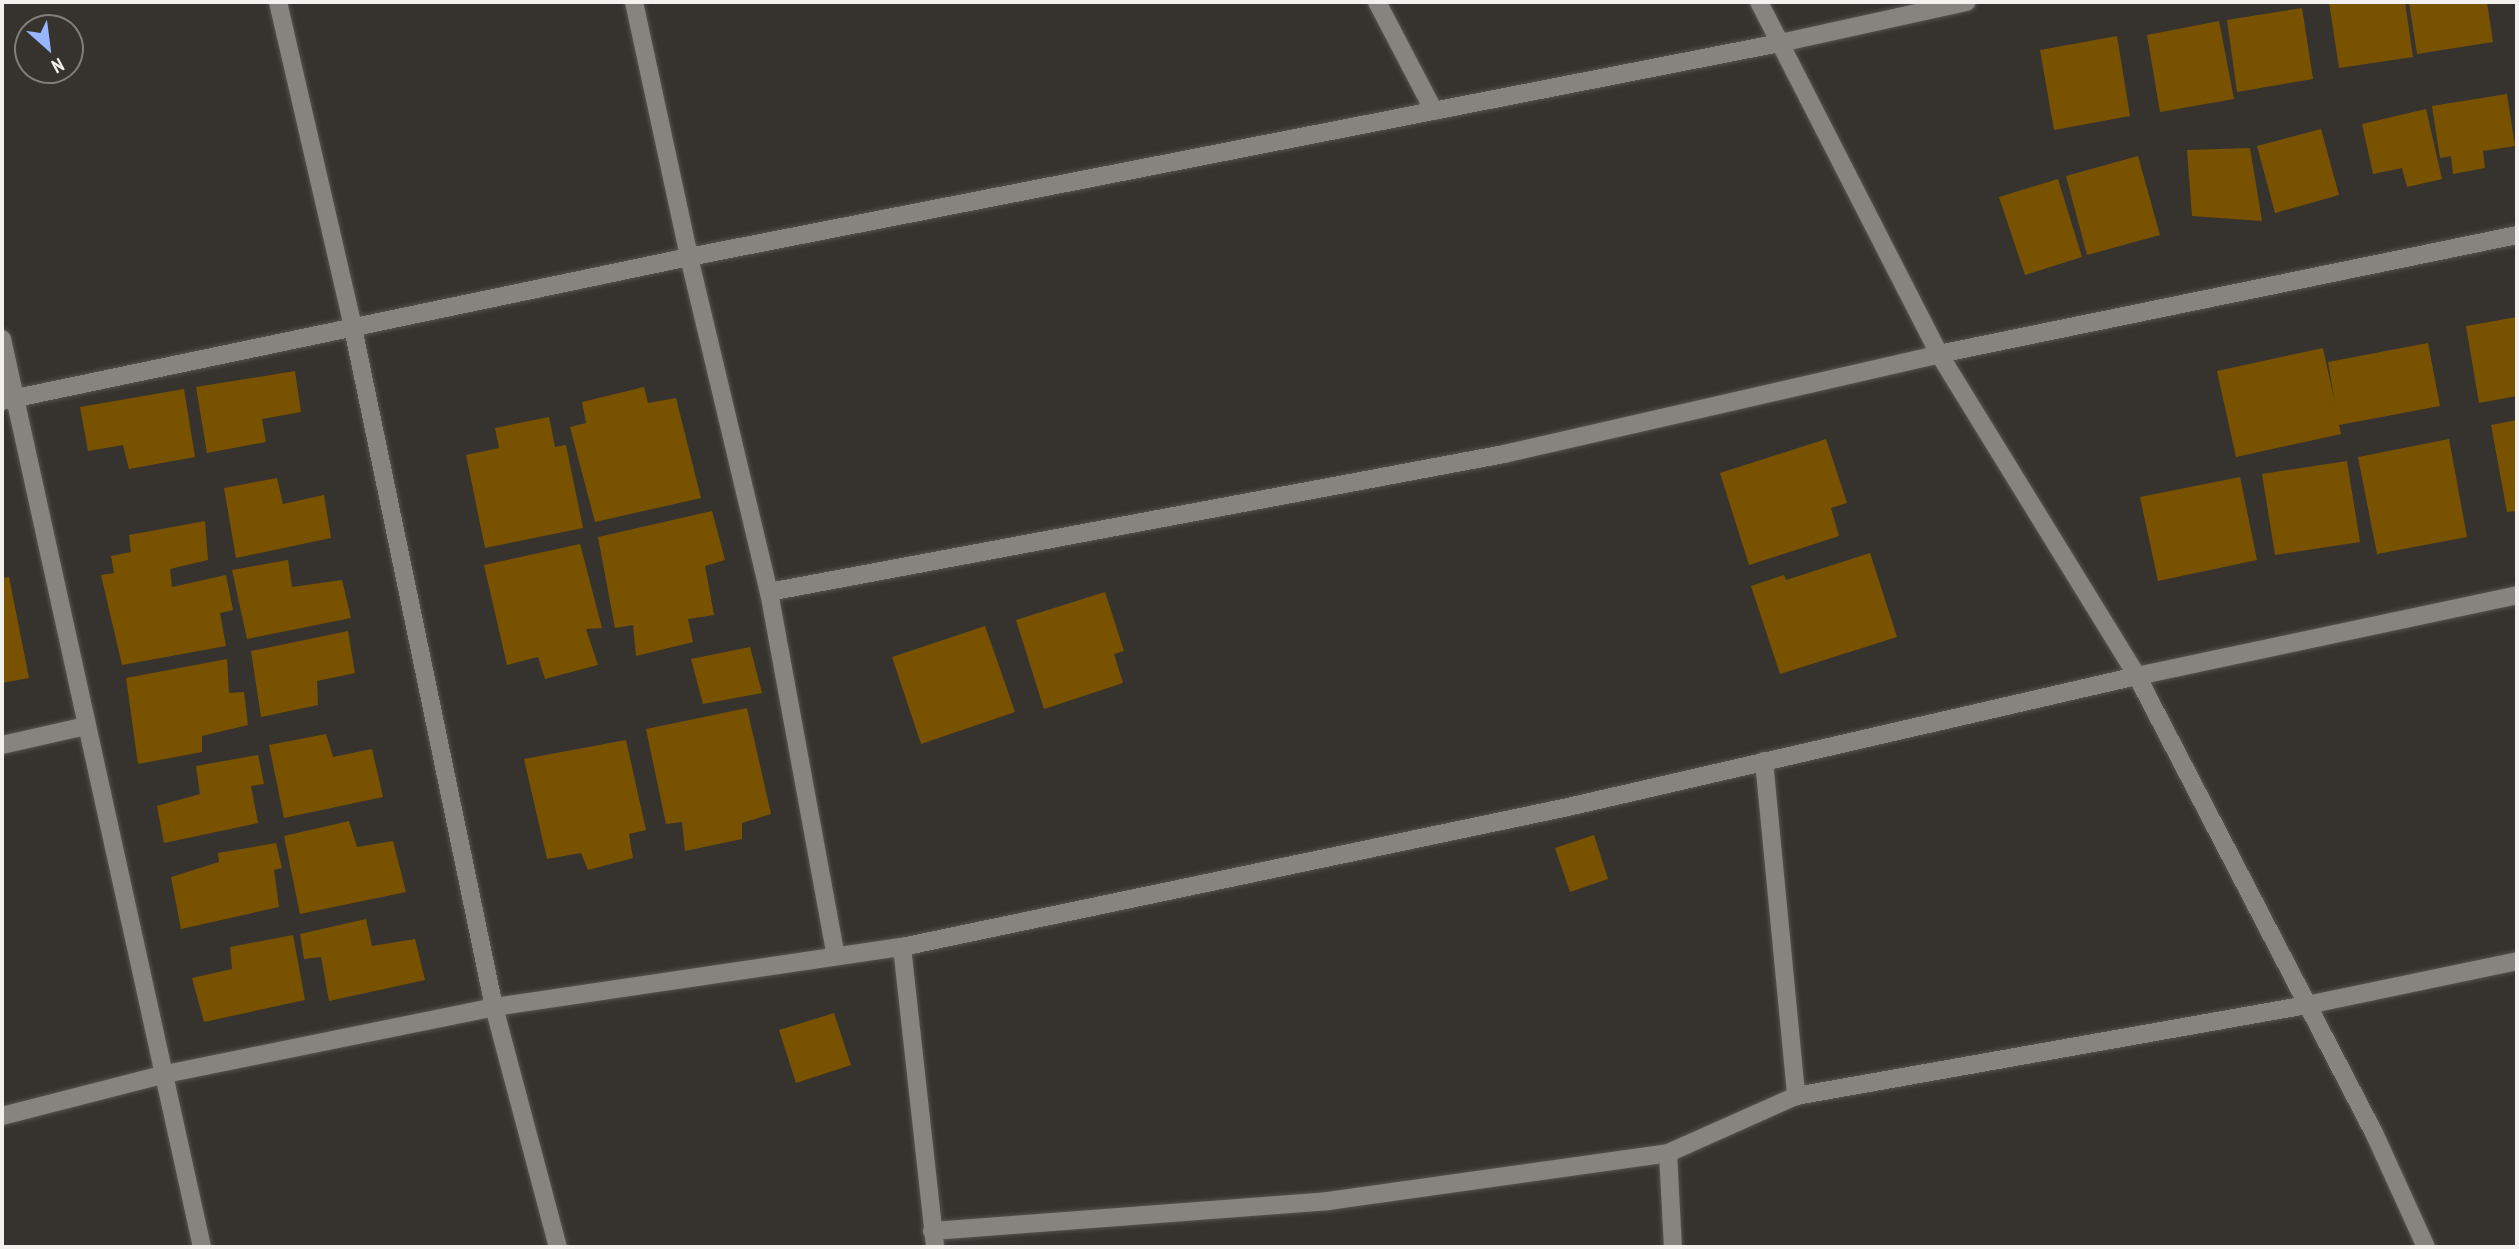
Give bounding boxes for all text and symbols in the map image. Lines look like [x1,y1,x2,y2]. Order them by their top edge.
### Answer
north arrow [14,14,84,84]
text: N [48,53,68,79]

